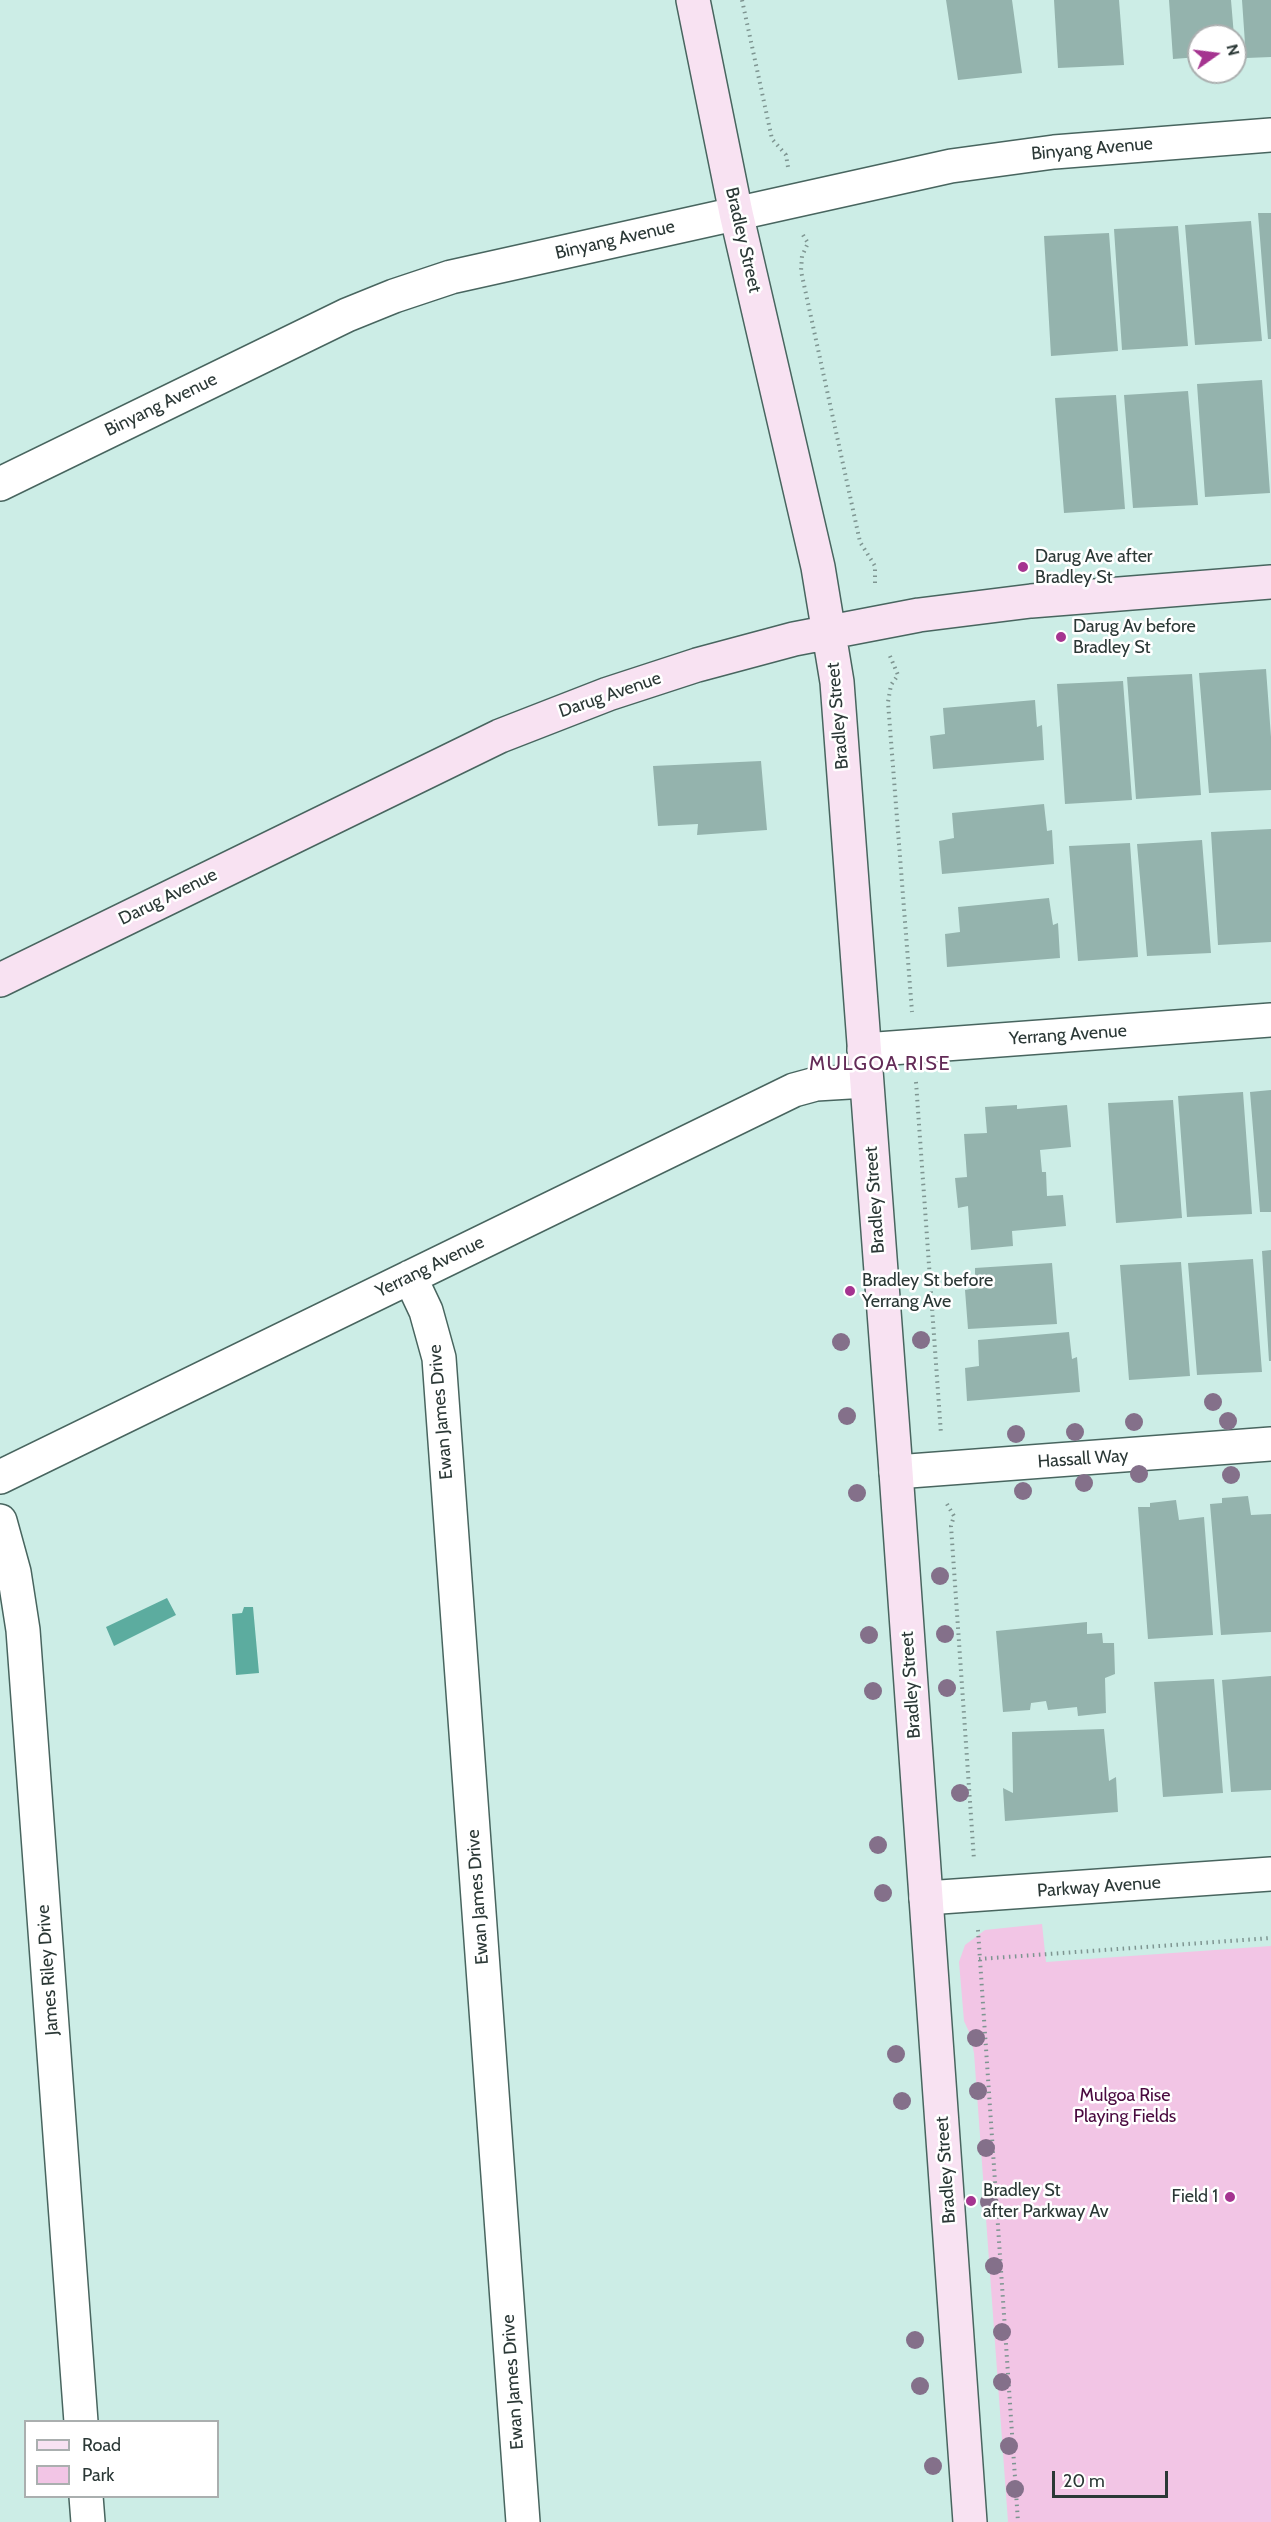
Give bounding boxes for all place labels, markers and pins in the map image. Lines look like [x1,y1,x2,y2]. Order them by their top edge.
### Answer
place label: Darug Ave after Bradley St [1035,546,1153,588]
marker: Darug Ave after Bradley St [1016,560,1030,574]
place label: Darug Av before Bradley St [1073,616,1196,658]
marker: Darug Av before Bradley St [1054,630,1068,644]
place label: Bradley St before Yerrang Ave [862,1270,993,1312]
marker: Bradley St before Yerrang Ave [843,1284,857,1298]
place label: Bradley St after Parkway Av [983,2180,1109,2222]
place label: Field 1 [1172,2186,1218,2208]
marker: Field 1 [1223,2190,1237,2204]
marker: Bradley St after Parkway Av [964,2194,978,2208]

